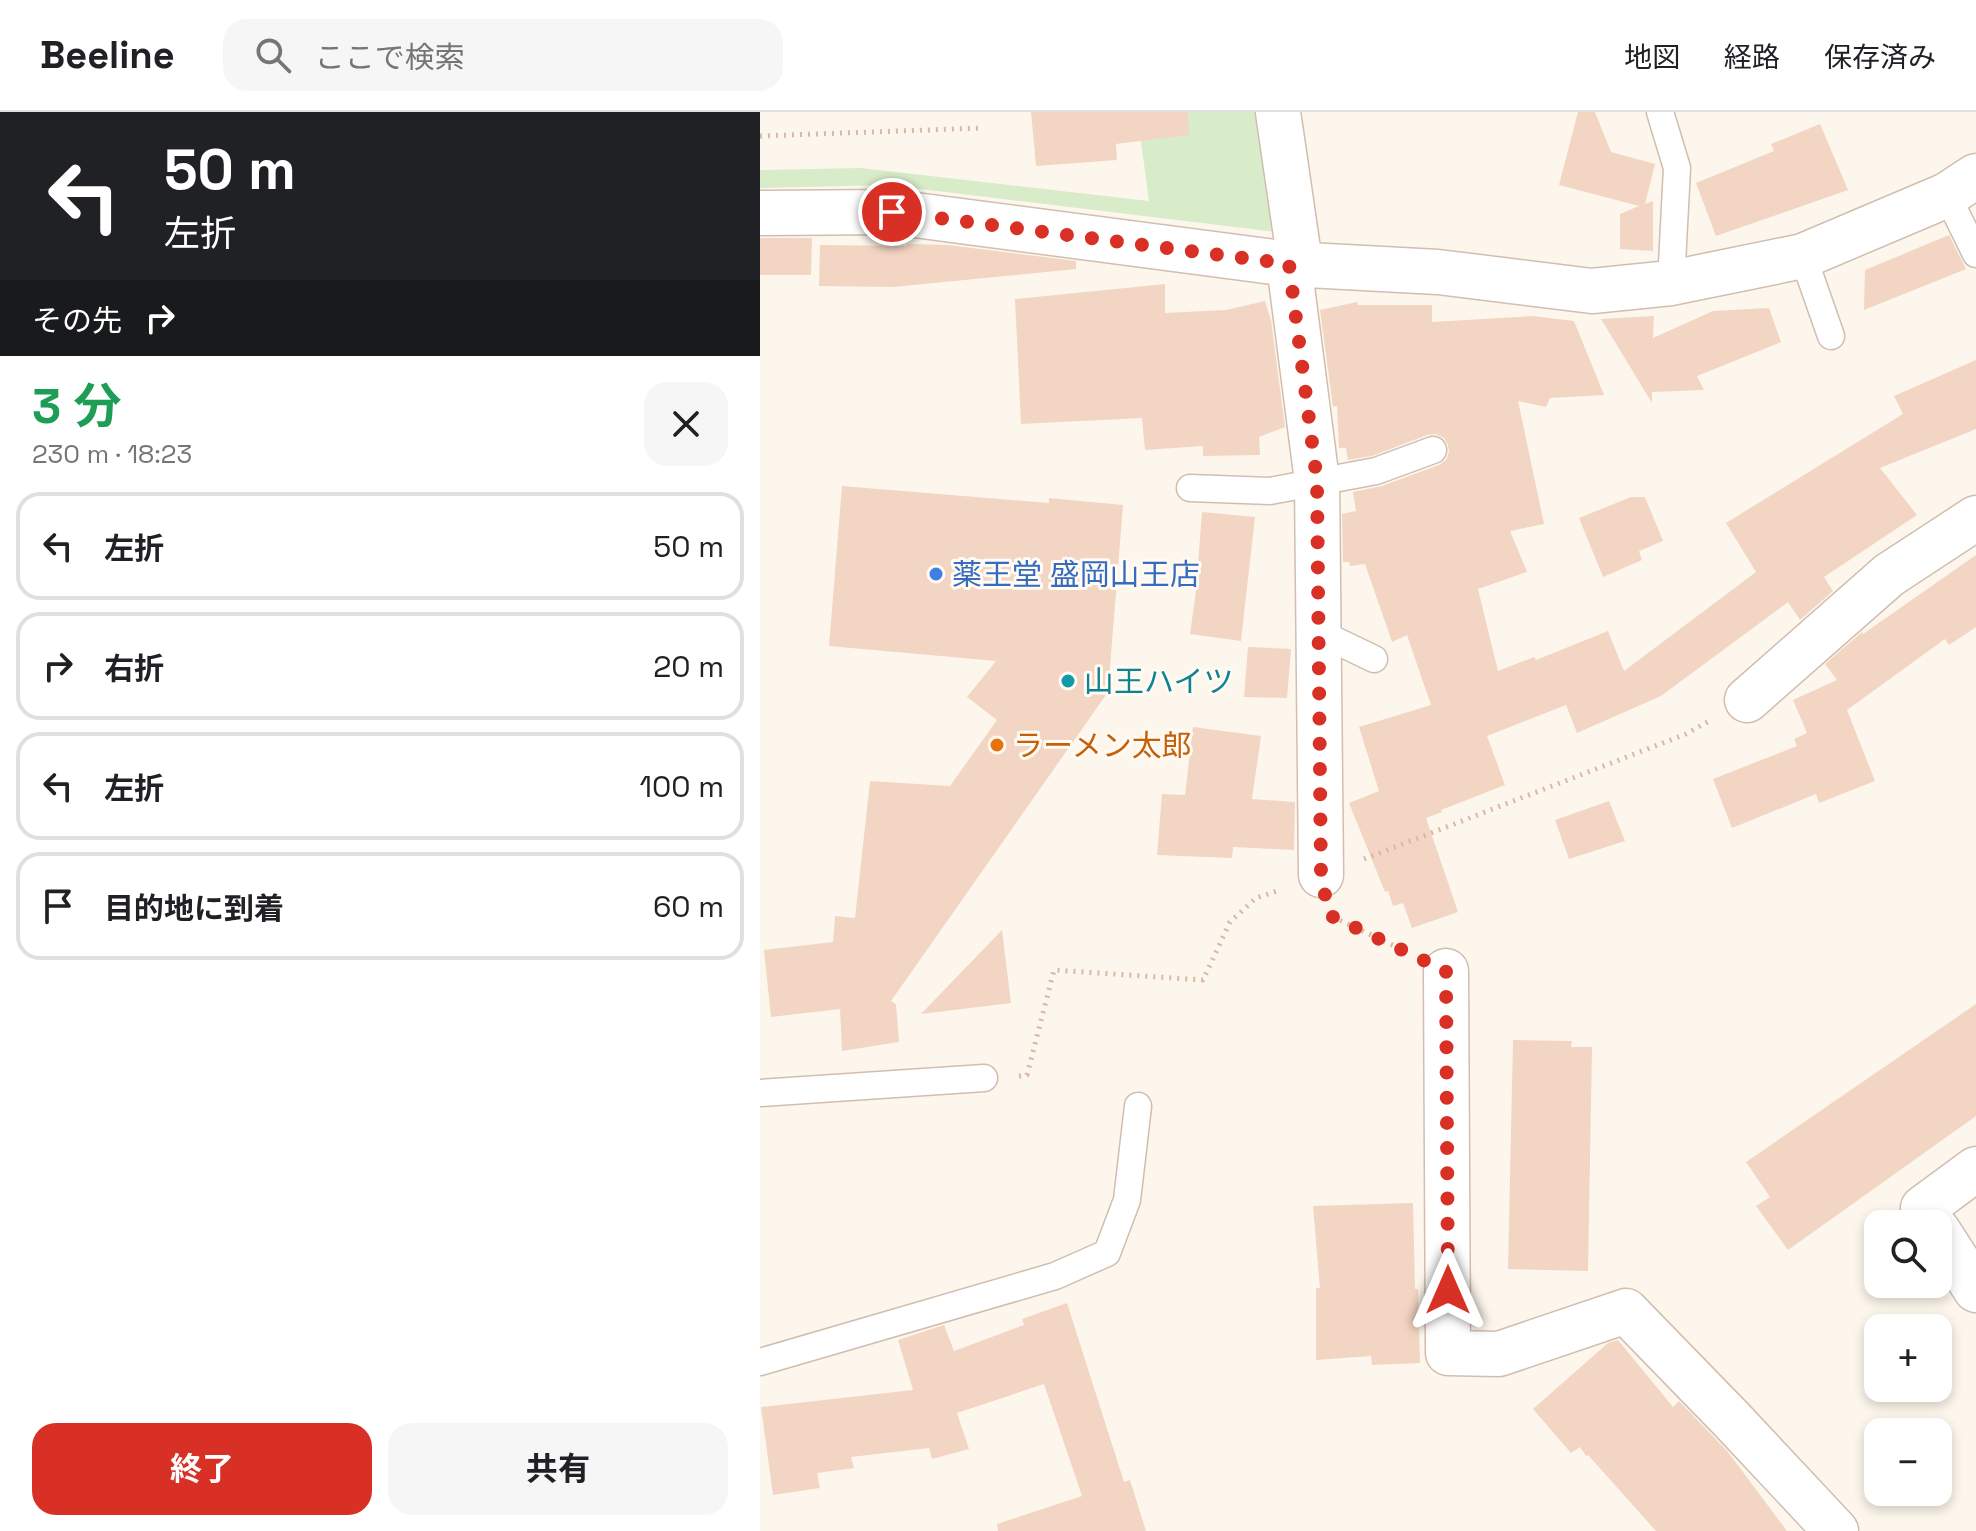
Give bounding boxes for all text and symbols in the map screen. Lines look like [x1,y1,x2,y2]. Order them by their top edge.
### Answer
search box [223,19,783,91]
text: Beeline [40,31,175,79]
icon: search [251,33,295,77]
text: ここで検索 [315,38,465,77]
text: 地図 [1624,39,1680,75]
text: 経路 [1724,39,1780,75]
text: 保存済み [1824,39,1936,75]
text: 50 m [164,134,296,205]
icon: left [32,144,136,248]
pin [858,178,926,246]
icon: arrive [870,190,914,234]
text: 左折 [164,211,236,257]
icon: right [138,296,182,340]
text: その先 [32,301,122,340]
text: 3 分 [32,376,121,437]
button: close [644,382,728,466]
text: 230 m · 18:23 [32,437,192,471]
icon: left [36,524,80,568]
text: 50 m [653,527,724,566]
text: 左折 [104,529,164,568]
place label: 薬王堂 盛岡山王店 [952,555,1200,594]
marker: 薬王堂 盛岡山王店 [927,565,945,583]
icon: right [36,644,80,688]
text: 20 m [653,647,724,686]
text: 右折 [104,649,164,688]
place label: 山王ハイツ [1084,662,1233,701]
marker: 山王ハイツ [1059,672,1077,690]
place label: ラーメン太郎 [1013,726,1192,765]
marker: ラーメン太郎 [988,736,1006,754]
icon: left [36,764,80,808]
text: 100 m [639,767,724,806]
text: 左折 [104,769,164,808]
icon: arrive [36,884,80,928]
text: 60 m [653,887,724,926]
text: 目的地に到着 [104,889,284,928]
map controls [1864,1210,1952,1506]
button: search [1864,1210,1952,1298]
position arrow [1406,1248,1490,1332]
button: + [1864,1314,1952,1402]
button: − [1864,1418,1952,1506]
button: 終了 [32,1423,372,1515]
button: 共有 [388,1423,728,1515]

